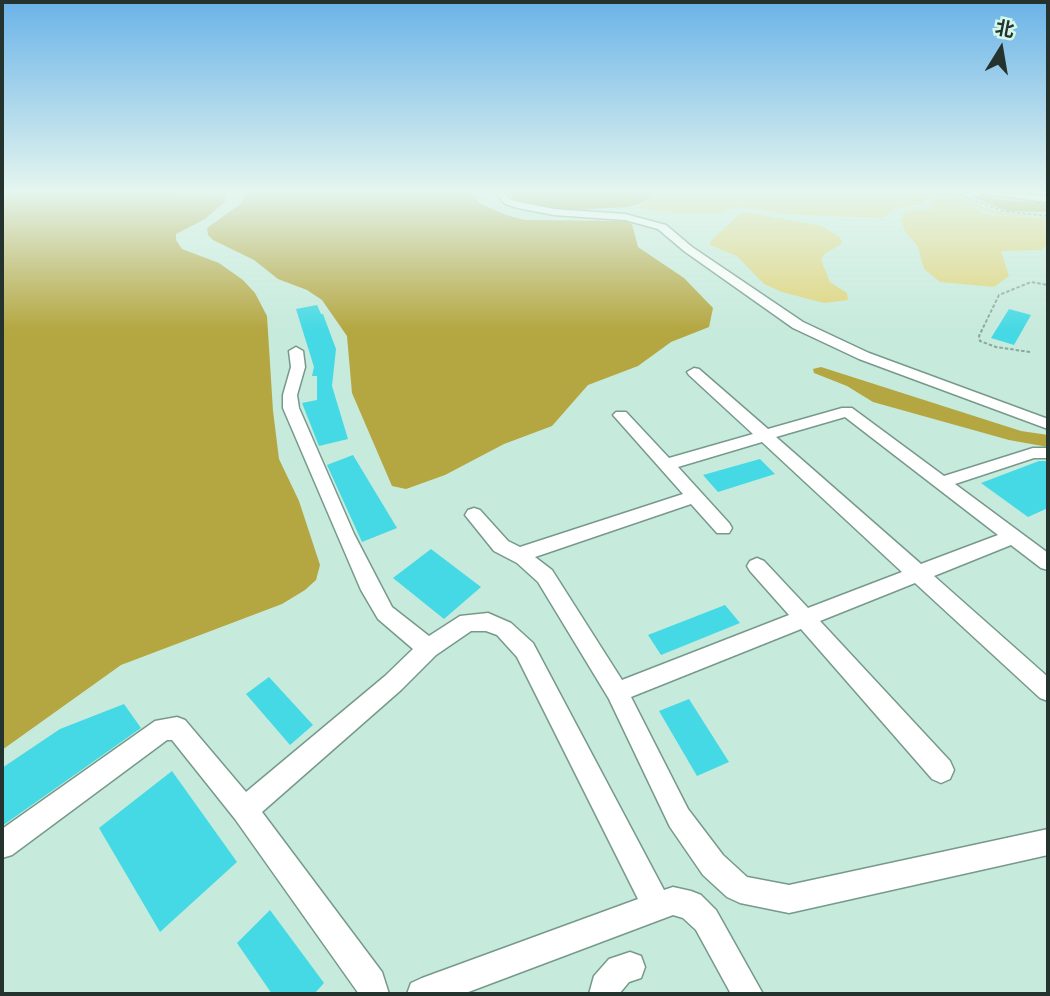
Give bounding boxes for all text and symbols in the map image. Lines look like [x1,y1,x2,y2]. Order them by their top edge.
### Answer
text: 北 [993,12,1017,44]
north arrow [966,14,1036,84]

